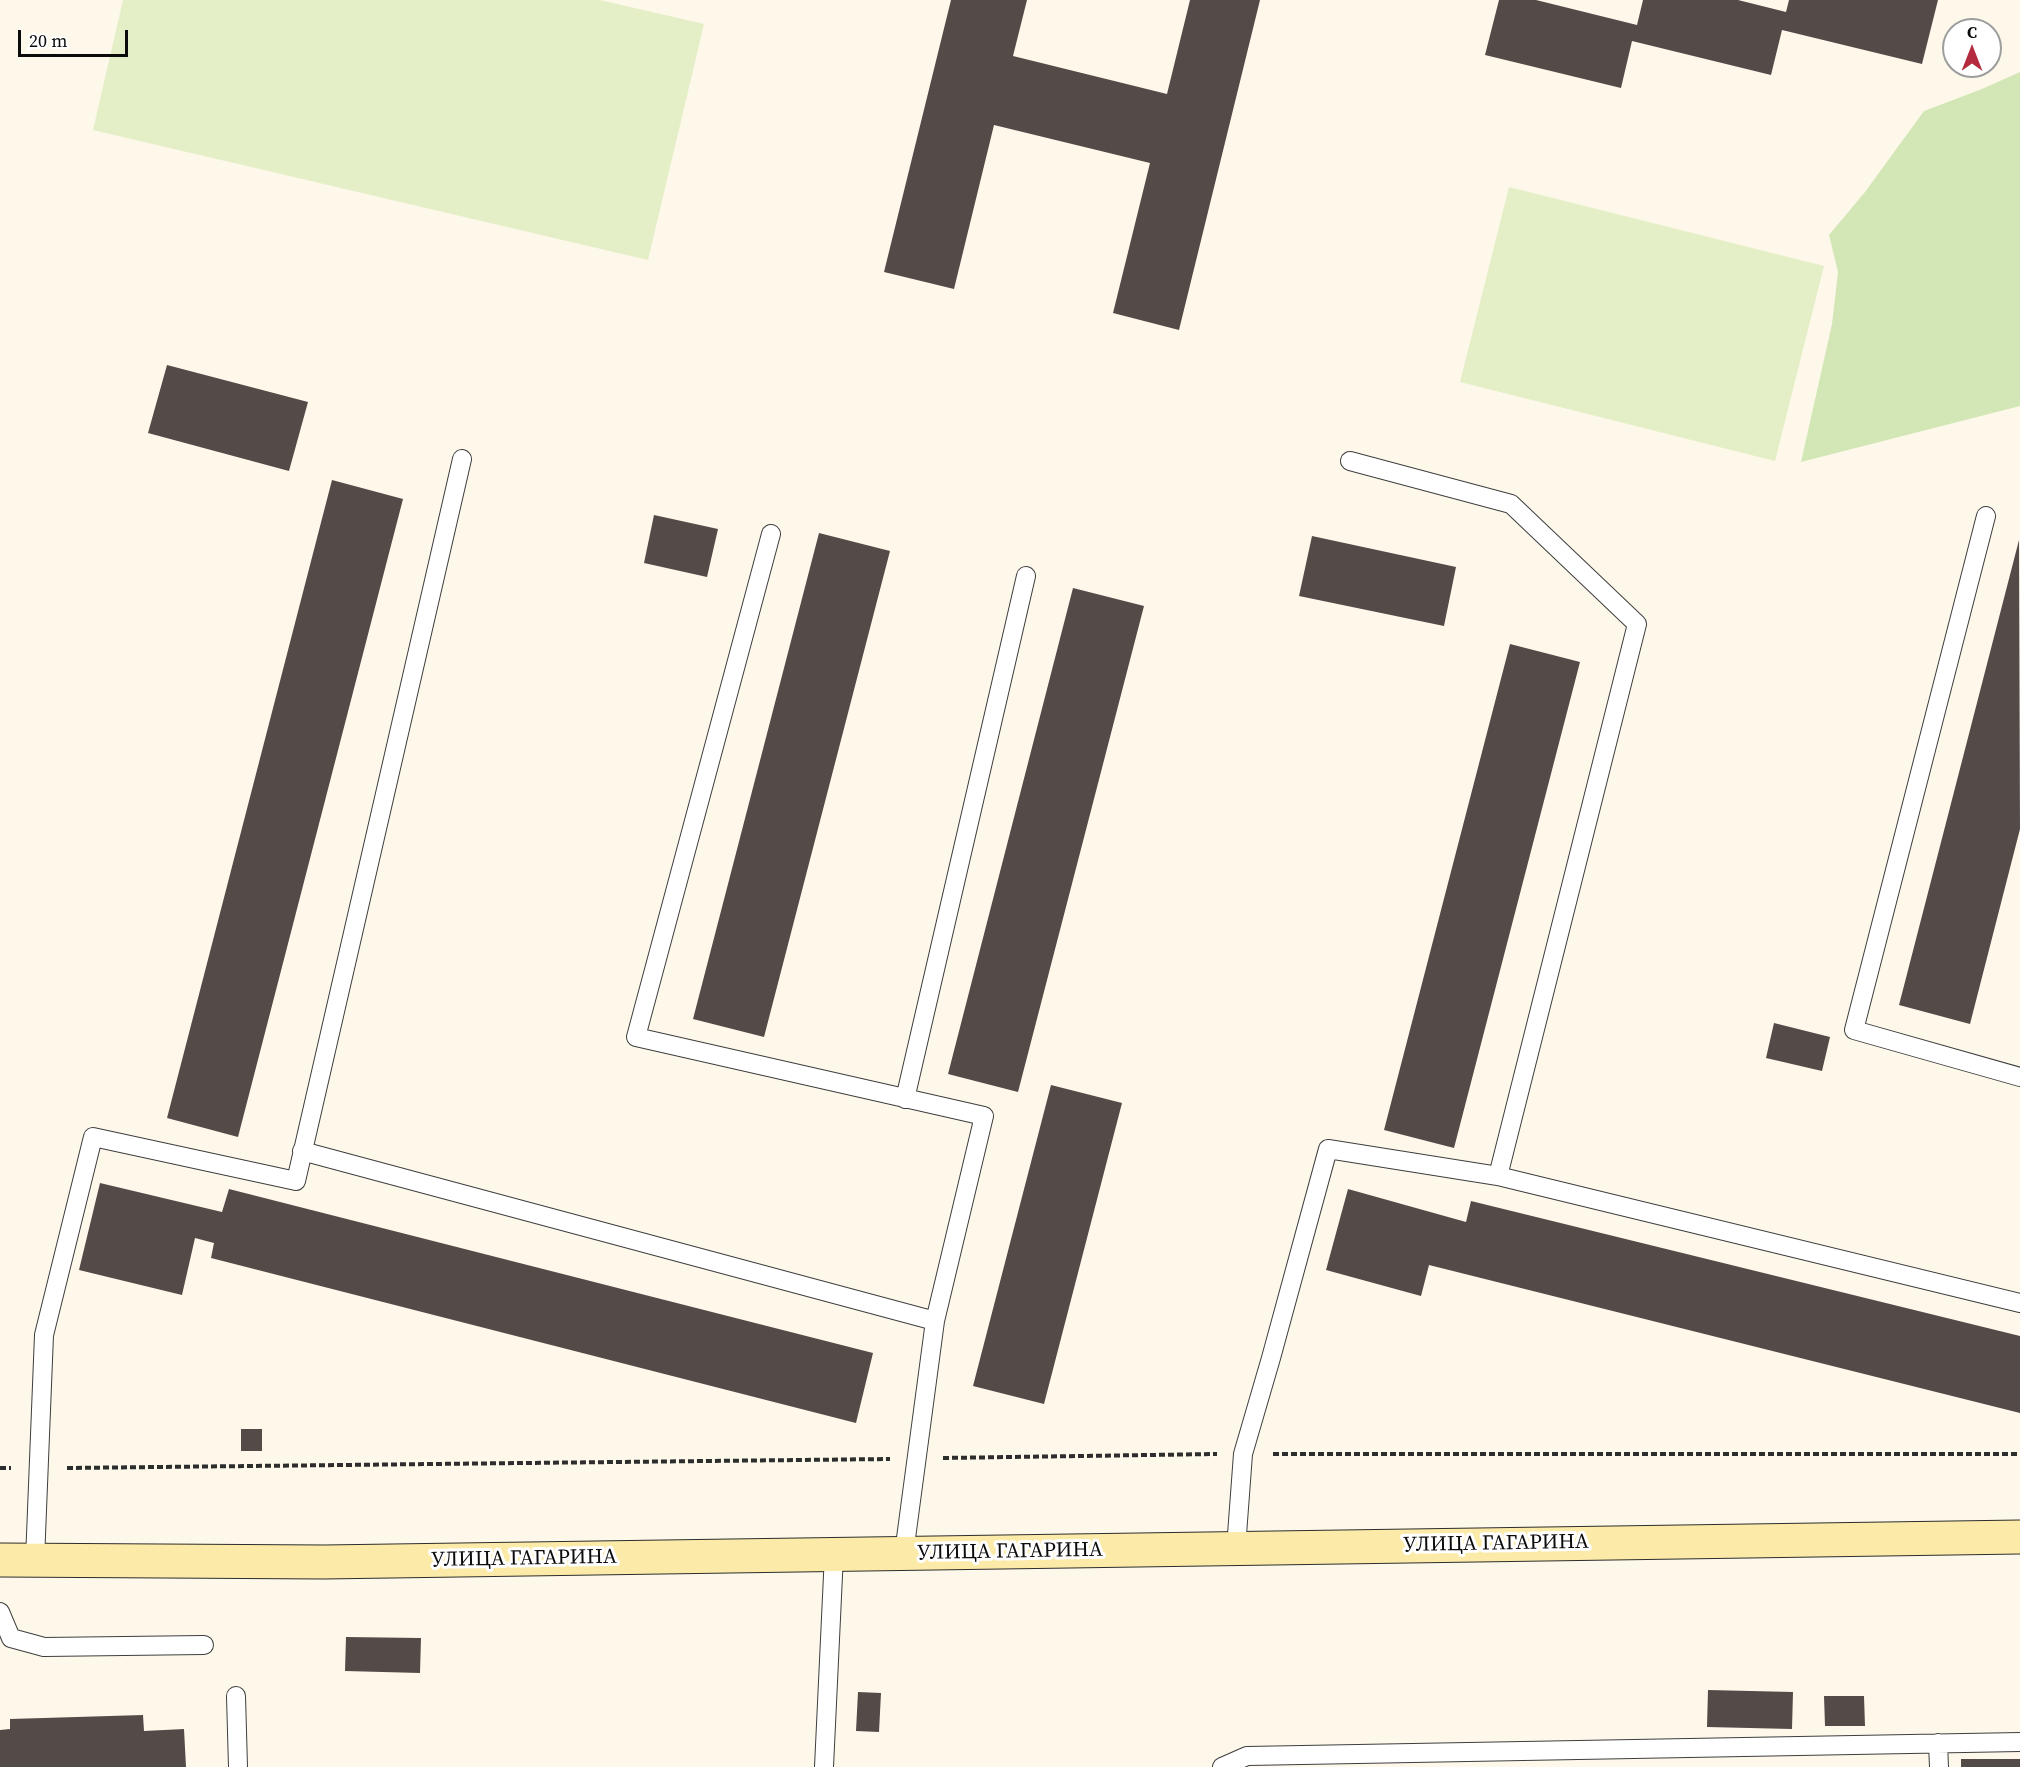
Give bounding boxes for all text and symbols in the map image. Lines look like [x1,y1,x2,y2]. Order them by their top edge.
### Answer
scale bar [21,18,130,56]
north arrow [1942,18,2002,78]
text: С [1967,21,1977,43]
text: 20 m [29,28,67,53]
street label: УЛИЦА ГАГАРИНА [1403,1530,1589,1558]
street label: УЛИЦА ГАГАРИНА [917,1538,1103,1566]
street label: УЛИЦА ГАГАРИНА [431,1545,617,1573]

